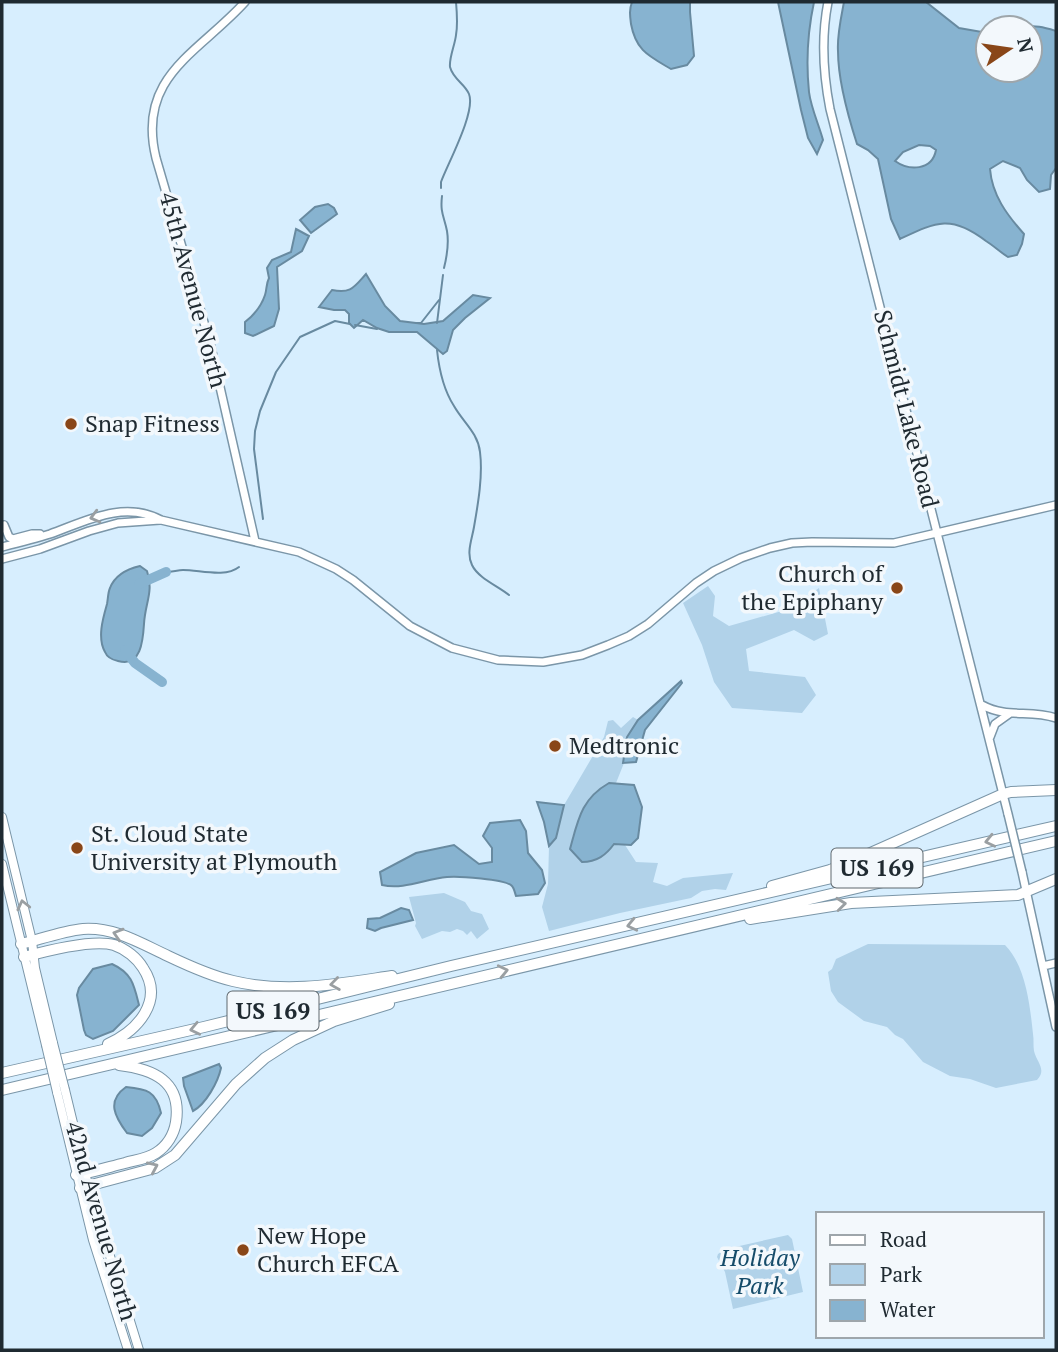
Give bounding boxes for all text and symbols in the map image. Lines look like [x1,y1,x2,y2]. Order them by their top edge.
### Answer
north arrow [974,14,1044,84]
text: N [1012,35,1040,55]
street label: 45th Avenue North [152,188,235,391]
street label: Schmidt Lake Road [867,306,947,511]
place label: Snap Fitness [85,407,220,439]
marker: Snap Fitness [63,416,79,432]
one-way arrow [89,509,101,523]
place label: Church of the Epiphany [741,557,885,617]
marker: Church of the Epiphany [889,580,905,596]
place label: Medtronic [569,729,679,761]
marker: Medtronic [547,738,563,754]
place label: St. Cloud State University at Plymouth [91,817,337,877]
one-way arrow [984,833,996,848]
marker: St. Cloud State University at Plymouth [69,840,85,856]
road number: US 169 [832,848,922,888]
one-way arrow [835,897,847,912]
one-way arrow [17,899,31,911]
one-way arrow [626,917,638,931]
one-way arrow [113,928,125,943]
one-way arrow [497,964,509,979]
one-way arrow [330,976,341,991]
road number: US 169 [228,992,318,1030]
one-way arrow [189,1021,201,1036]
street label: 42nd Avenue North [58,1117,146,1324]
one-way arrow [146,1161,158,1175]
legend [816,1212,1044,1338]
place label: New Hope Church EFCA [257,1219,400,1279]
text: Road [880,1225,927,1253]
park label: Holiday Park [719,1241,801,1301]
marker: New Hope Church EFCA [235,1242,251,1258]
text: Park [880,1260,922,1288]
text: Water [880,1295,935,1323]

